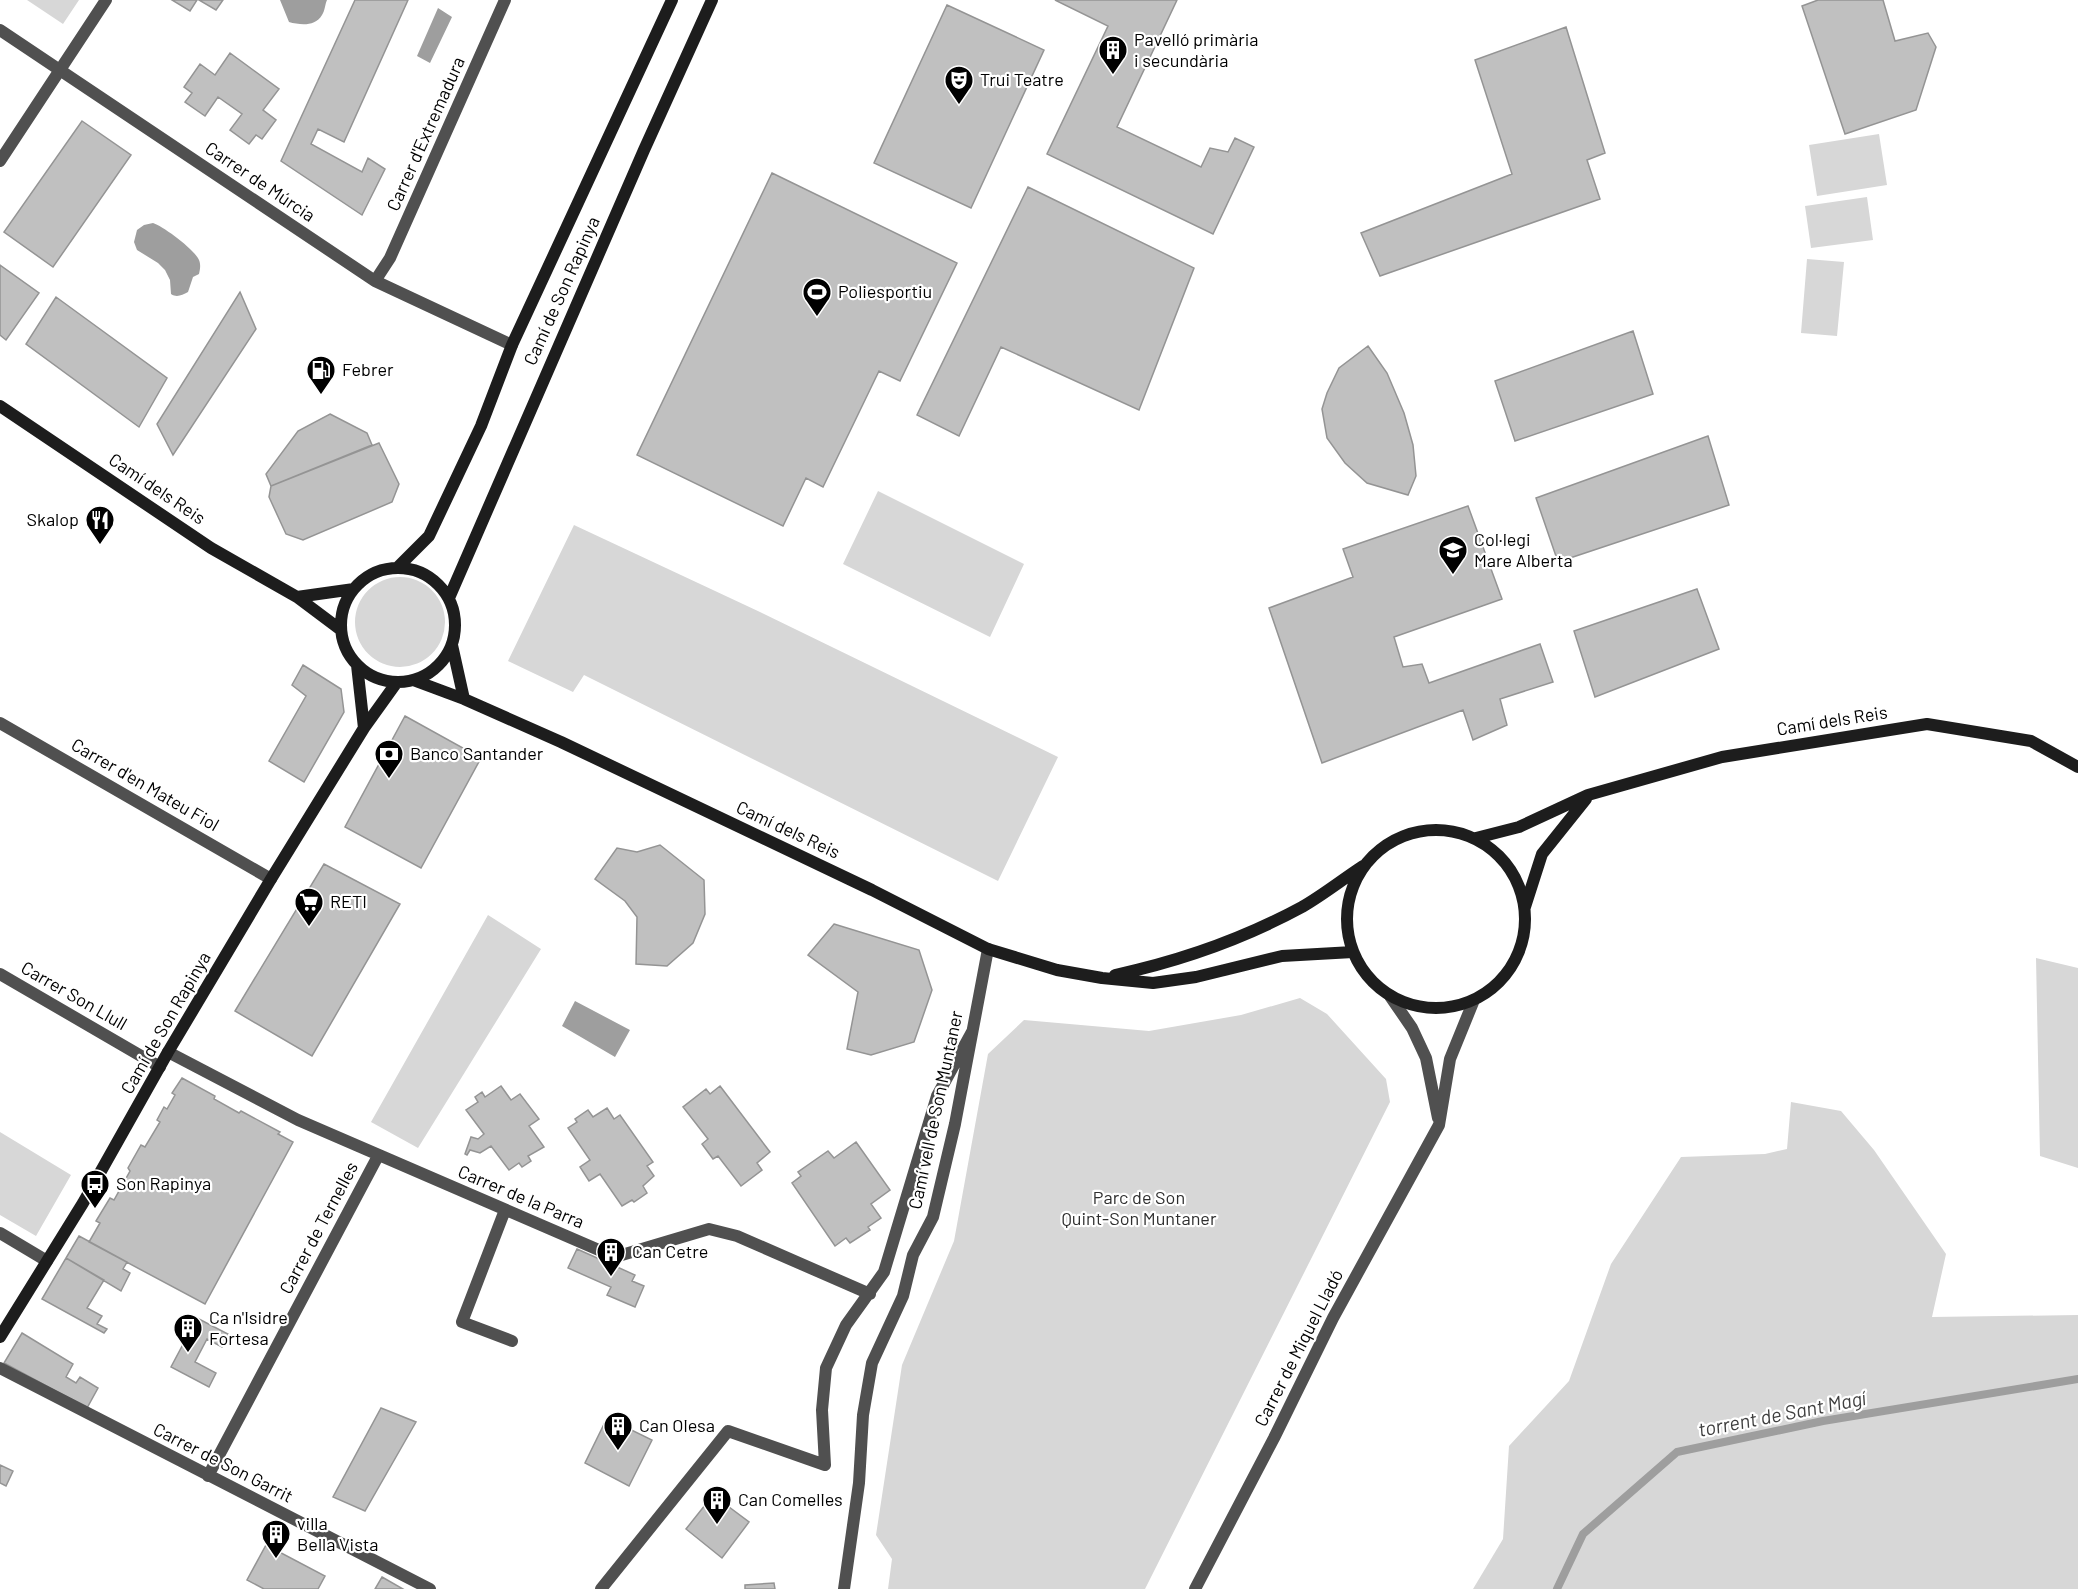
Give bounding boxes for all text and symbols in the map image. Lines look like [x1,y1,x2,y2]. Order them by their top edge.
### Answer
place label: Pavelló primària i secundària [1134,28,1259,71]
building icon: Pavelló primària i secundària [1097,34,1129,76]
street label: Carrer d'Extremadura [381,53,469,214]
theatre icon: Trui Teatre [943,64,975,106]
place label: Trui Teatre [980,68,1064,90]
street label: Carrer de Múrcia [201,136,320,226]
street label: Camí de Son Rapinya [518,213,604,368]
sports icon: Poliesportiu [801,276,833,318]
place label: Poliesportiu [838,280,932,302]
fuel station icon: Febrer [305,354,337,396]
place label: Febrer [342,358,394,380]
street label: Camí dels Reis [105,448,210,529]
restaurant icon: Skalop [84,504,116,546]
place label: Skalop [27,508,79,530]
place label: Col·legi Mare Alberta [1474,528,1573,571]
school or university icon: Col·legi Mare Alberta [1437,534,1469,576]
street label: Camí dels Reis [1775,700,1889,740]
street label: Carrer d'en Mateu Fiol [68,733,223,835]
bank icon: Banco Santander [373,738,405,780]
place label: Banco Santander [410,742,544,764]
street label: Camí dels Reis [733,795,844,863]
supermarket icon: RETI [293,886,325,928]
place label: RETI [330,890,367,912]
street label: Camí de Son Rapinya [115,947,215,1098]
street label: Carrer Son Llull [18,956,131,1034]
street label: Camí vell de Son Muntaner [903,1008,967,1211]
street label: Carrer de Ternelles [274,1158,362,1297]
street label: Carrer de la Parra [455,1160,588,1233]
bus stop icon: Son Rapinya [79,1168,111,1210]
place label: Son Rapinya [116,1172,211,1194]
park label: Parc de Son Quint-Son Muntaner [1062,1186,1217,1229]
building icon: Can Cetre [595,1236,627,1278]
place label: Can Cetre [632,1240,708,1262]
street label: Carrer de Miquel Lladó [1249,1265,1347,1430]
place label: Ca n'Isidre Fortesa [209,1306,288,1349]
building icon: Ca n'Isidre Fortesa [172,1312,204,1354]
water label: torrent de Sant Magí [1696,1385,1869,1441]
building icon: Can Olesa [602,1410,634,1452]
place label: Can Olesa [639,1414,715,1436]
street label: Carrer de Son Garrit [150,1417,297,1507]
building icon: Can Comelles [701,1484,733,1526]
place label: Can Comelles [738,1488,843,1510]
place label: villa Bella Vista [297,1512,379,1555]
building icon: villa Bella Vista [260,1518,292,1560]

